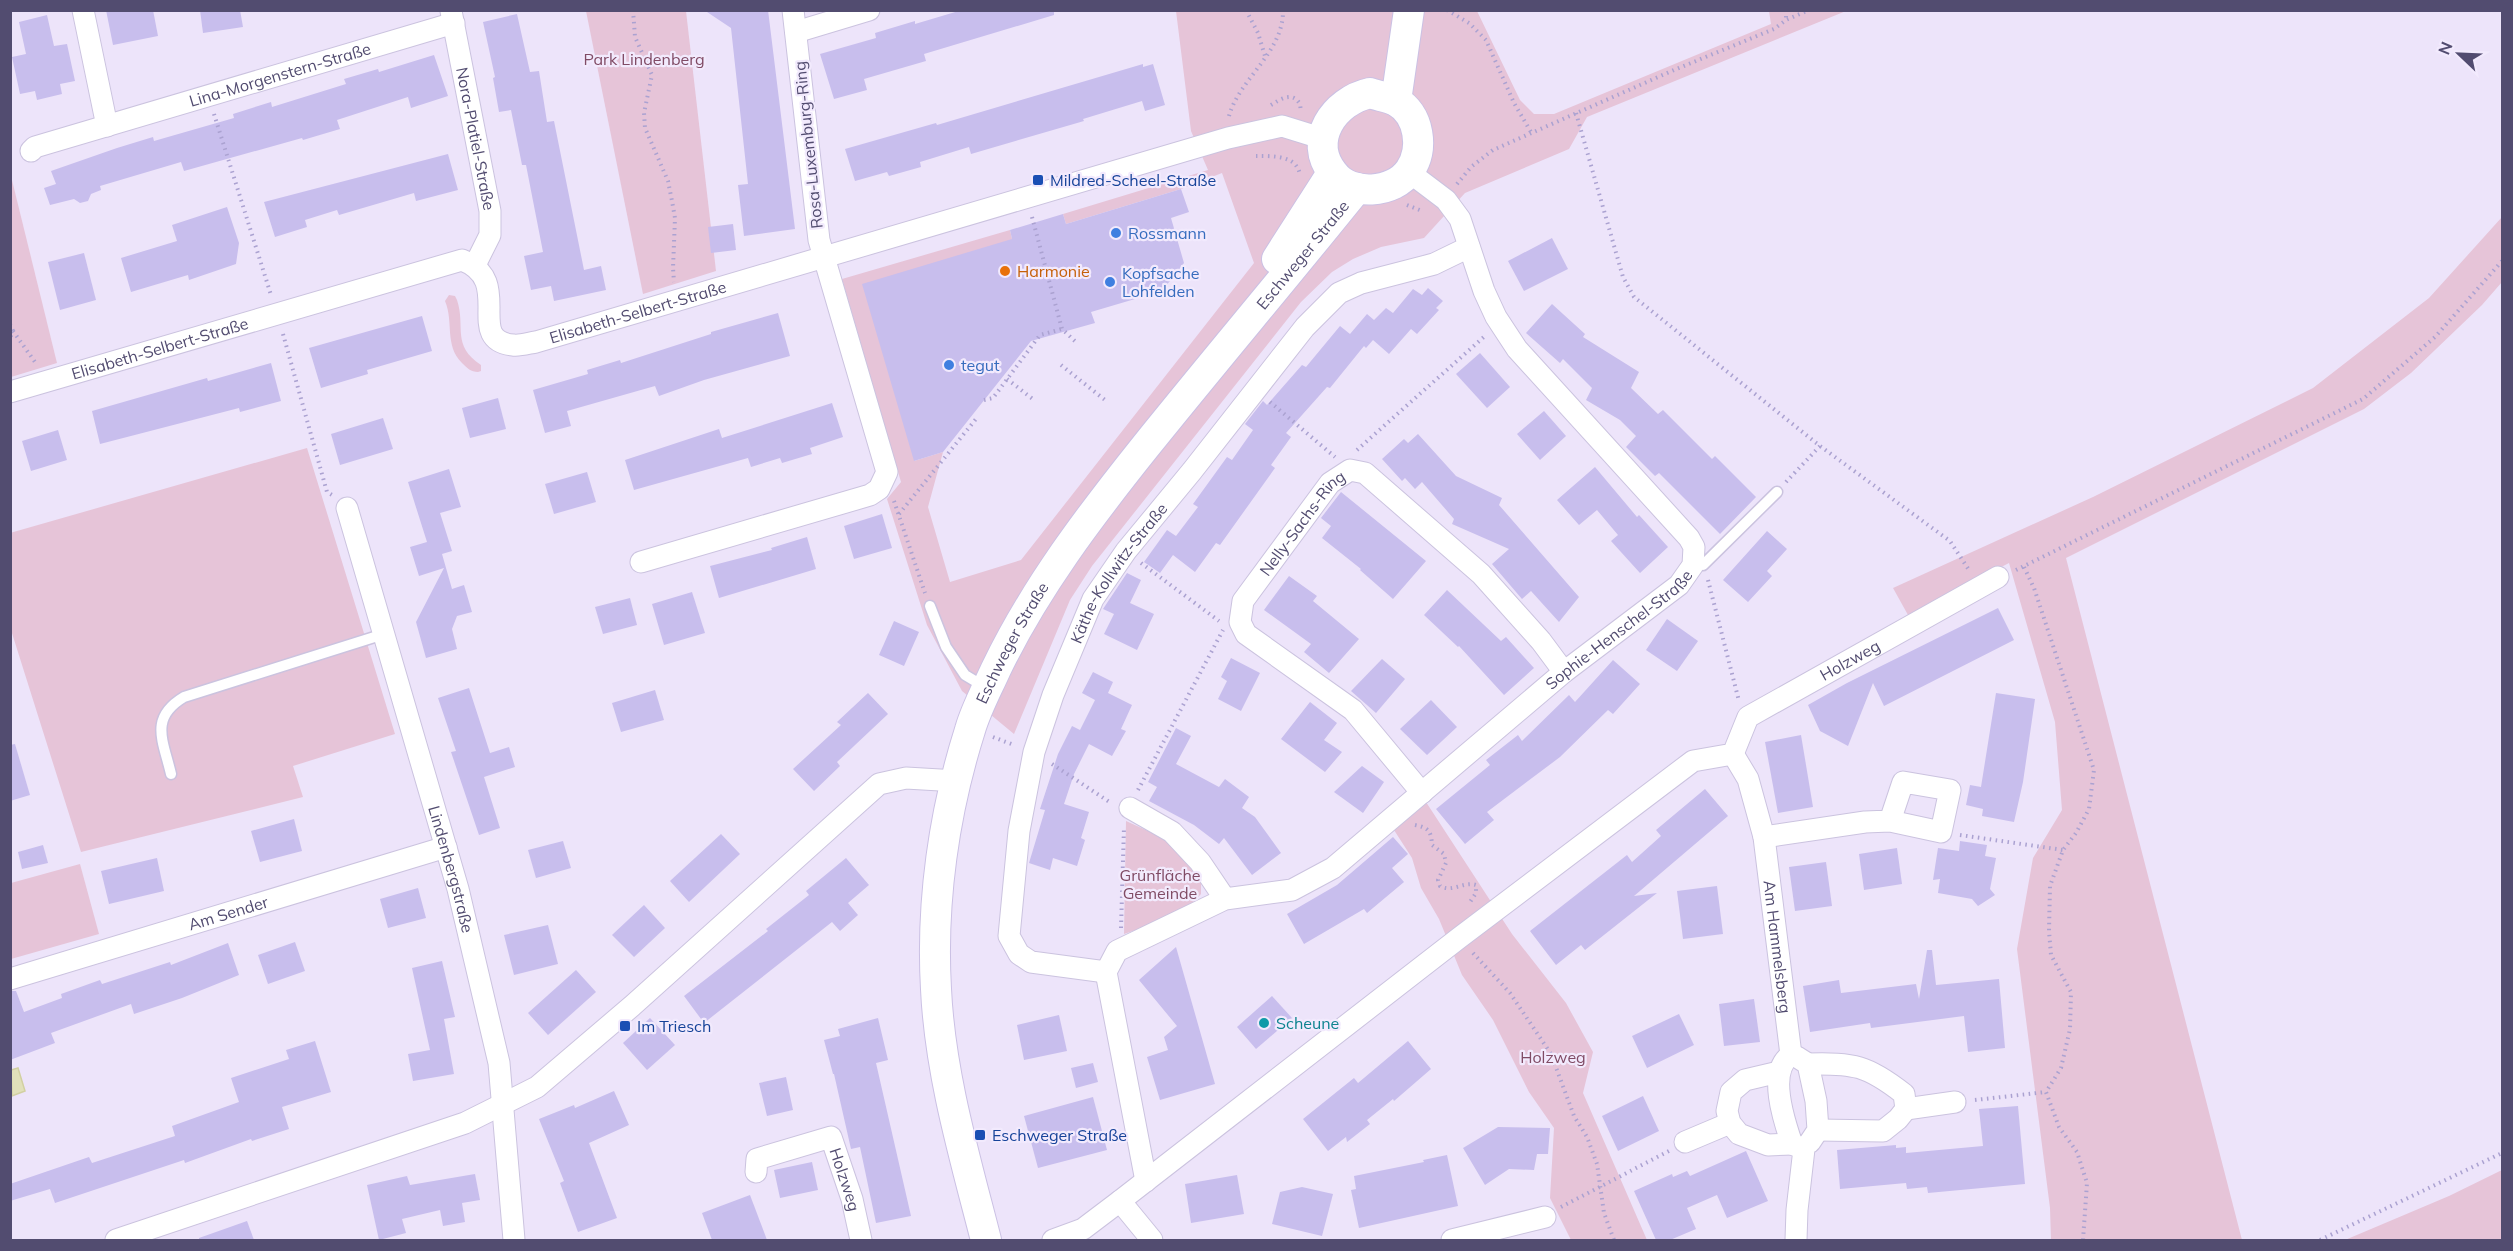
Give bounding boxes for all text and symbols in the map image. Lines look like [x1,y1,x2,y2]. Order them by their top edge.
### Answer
north arrow [2429,24,2489,84]
street label: Lina-Morgenstern-Straße [187,38,373,111]
text: N [2434,39,2457,58]
park label: Park Lindenberg [583,49,705,69]
street label: Rosa-Luxemburg-Ring [789,60,827,230]
street label: Nora-Platiel-Straße [452,65,500,212]
place label: Mildred-Scheel-Straße [1050,170,1216,190]
marker: Mildred-Scheel-Straße [1031,173,1045,187]
street label: Eschweger Straße [1252,196,1353,313]
place label: Rossmann [1128,223,1206,243]
marker: Rossmann [1109,226,1123,240]
place label: Harmonie [1017,261,1090,281]
place label: Kopfsache Lohfelden [1122,263,1199,301]
marker: Harmonie [998,264,1012,278]
marker: Kopfsache Lohfelden [1103,275,1117,289]
street label: Elisabeth-Selbert-Straße [547,276,728,347]
street label: Elisabeth-Selbert-Straße [69,313,250,384]
place label: tegut [961,355,1000,375]
marker: tegut [942,358,956,372]
street label: Nelly-Sachs-Ring [1255,466,1349,580]
street label: Käthe-Kollwitz-Straße [1066,499,1172,646]
street label: Sophie-Henschel-Straße [1541,566,1697,694]
street label: Eschweger Straße [971,578,1053,707]
street label: Holzweg [1816,635,1883,685]
street label: Lindenbergstraße [424,803,478,935]
park label: Grünfläche Gemeinde [1120,865,1200,903]
street label: Am Hammelsberg [1759,879,1796,1015]
street label: Am Sender [186,891,271,934]
place label: Scheune [1276,1013,1339,1033]
place label: Im Triesch [637,1016,711,1036]
marker: Scheune [1257,1016,1271,1030]
marker: Im Triesch [618,1019,632,1033]
park label: Holzweg [1520,1047,1586,1067]
place label: Eschweger Straße [992,1125,1127,1145]
marker: Eschweger Straße [973,1128,987,1142]
street label: Holzweg [825,1145,864,1213]

